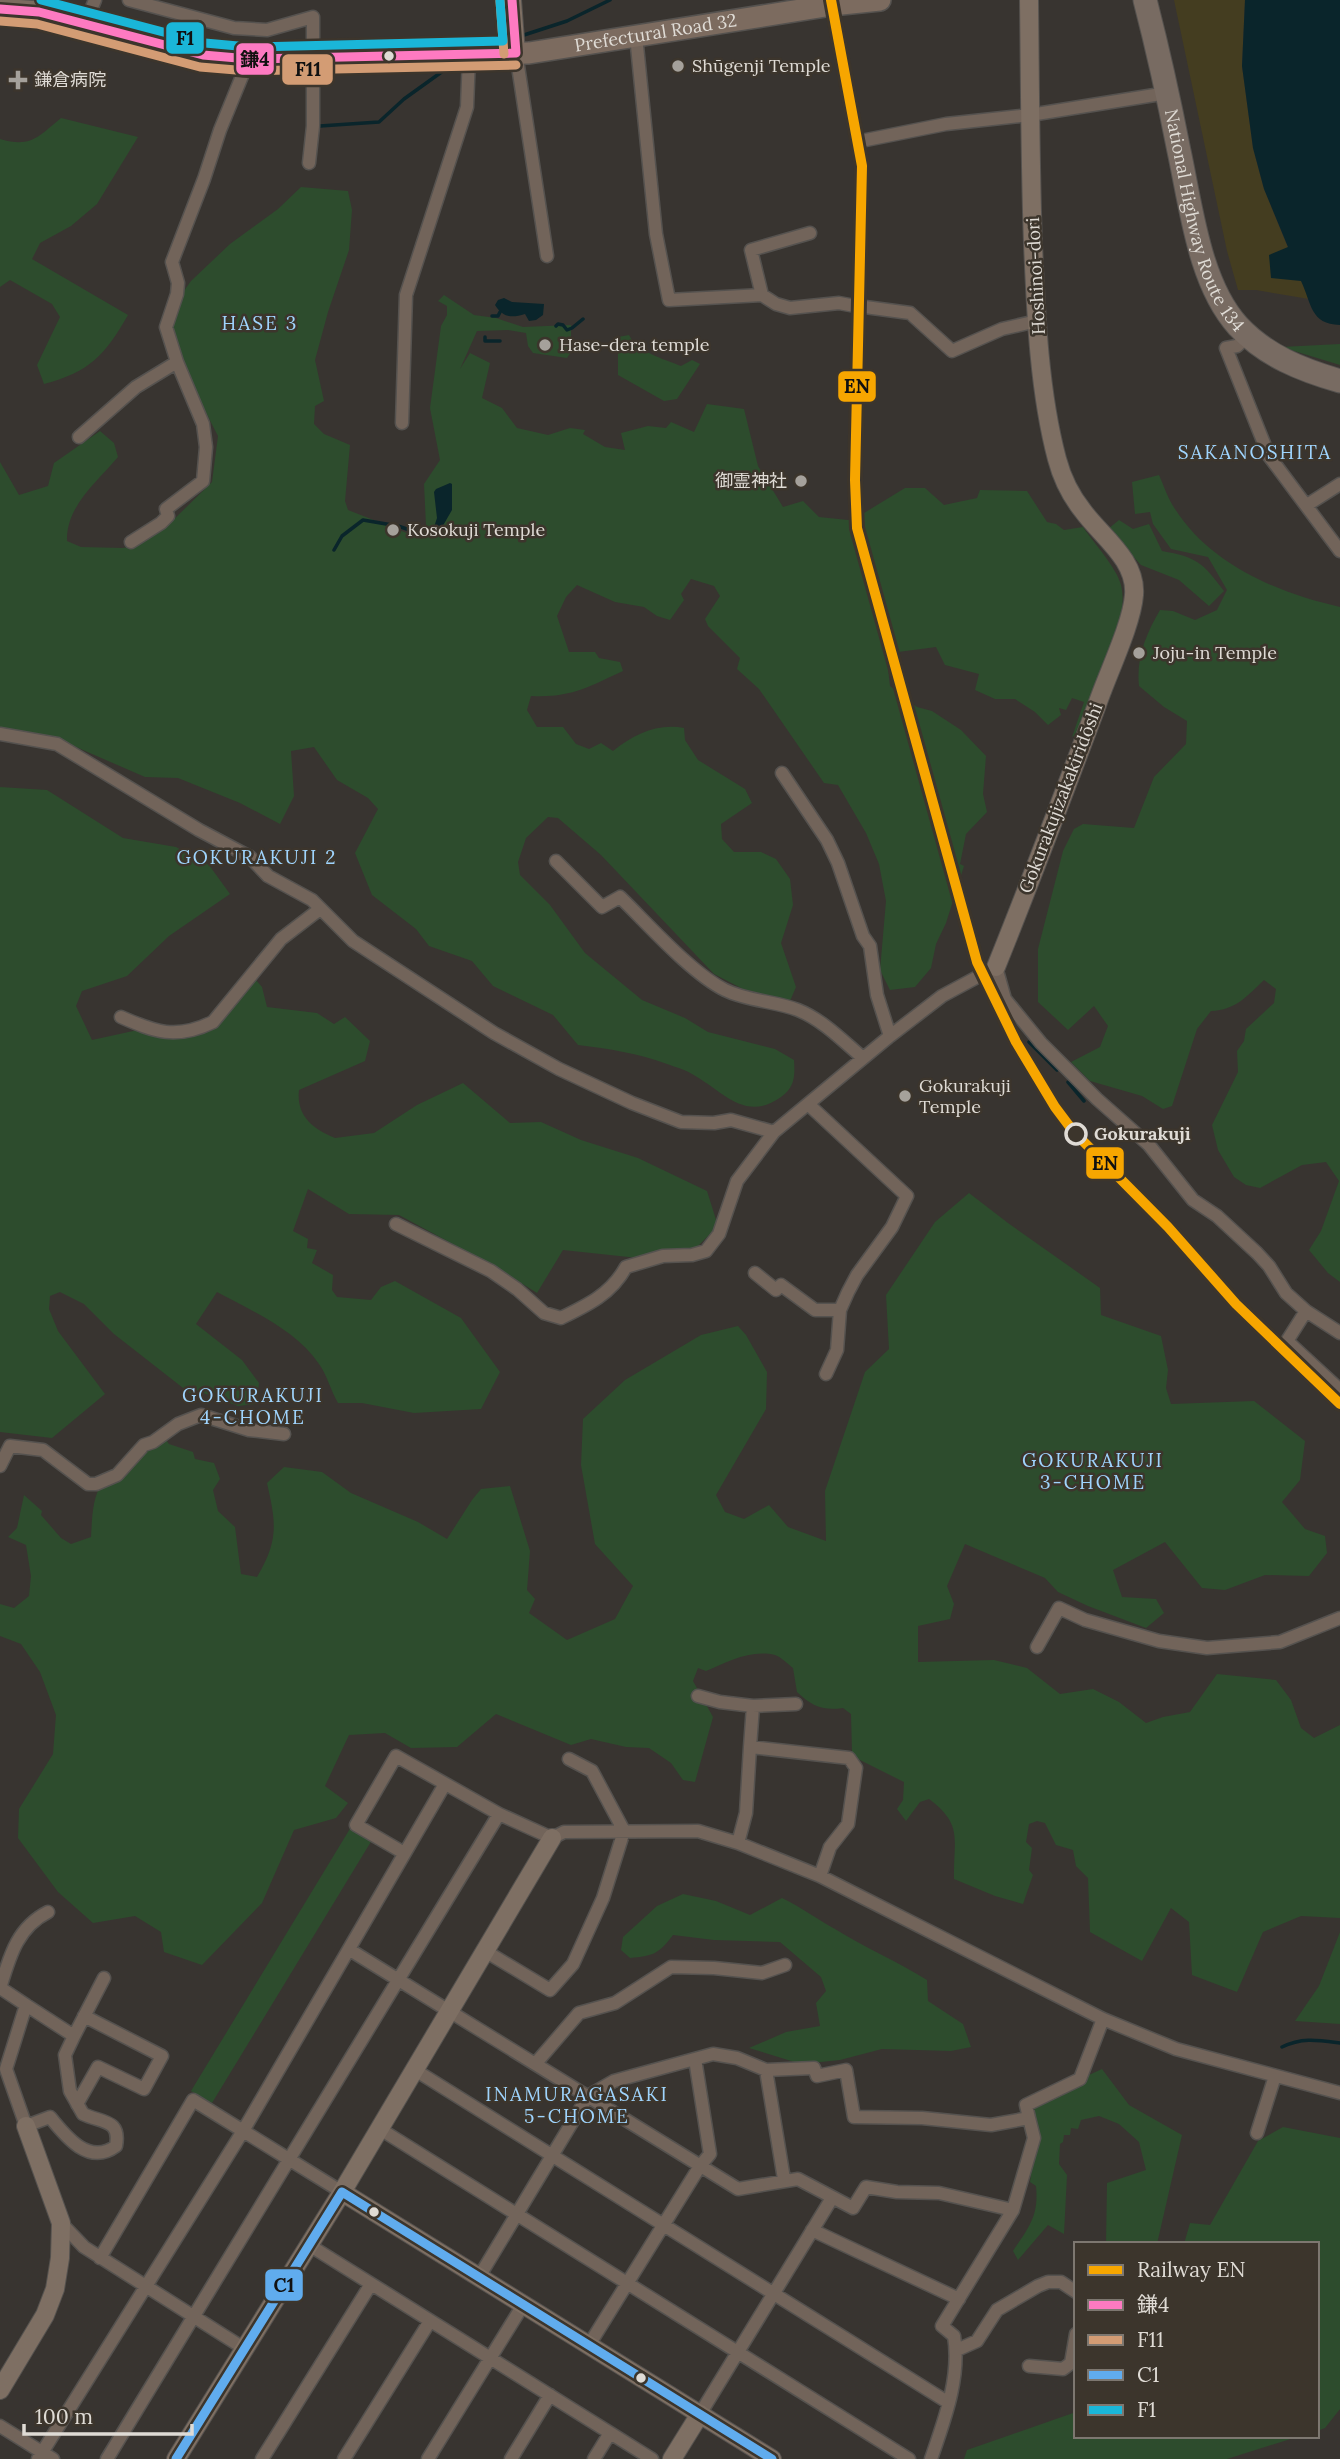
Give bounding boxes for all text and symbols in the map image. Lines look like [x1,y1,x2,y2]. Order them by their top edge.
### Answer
street label: Prefectural Road 32 [573,8,738,57]
line badge: F1 [165,21,205,55]
text: F1 [176,26,194,50]
line badge: 鎌4 [235,42,275,76]
text: 鎌4 [239,47,270,71]
unlabelled marker [382,49,396,63]
line badge: F11 [281,53,334,86]
place label: Shūgenji Temple [692,54,831,77]
text: F11 [295,57,321,81]
marker: Shūgenji Temple [670,58,686,74]
place label: 鎌倉病院 [34,68,106,91]
marker: 鎌倉病院 [8,70,28,90]
street label: National Highway Route 134 [1160,107,1250,337]
street label: Hoshinoi-dori [1021,217,1050,335]
district label: HASE 3 [222,311,298,335]
place label: Hase-dera temple [559,333,710,356]
marker: Hase-dera temple [537,337,553,353]
line badge: EN [837,370,877,403]
text: EN [844,374,871,398]
district label: SAKANOSHITA [1178,440,1332,464]
place label: 御霊神社 [715,469,787,492]
marker: 御霊神社 [793,473,809,489]
place label: Kosokuji Temple [407,518,545,541]
marker: Kosokuji Temple [385,522,401,538]
place label: Joju-in Temple [1152,641,1277,664]
marker: Joju-in Temple [1131,645,1147,661]
street label: Gokurakujizakakiridōshi [1014,699,1108,896]
district label: GOKURAKUJI 2 [176,845,338,869]
place label: Gokurakuji Temple [919,1074,1011,1118]
marker: Gokurakuji Temple [897,1088,913,1104]
place label: Gokurakuji [1094,1122,1191,1145]
marker: Gokurakuji [1065,1123,1087,1145]
line badge: EN [1085,1146,1125,1180]
text: EN [1092,1151,1119,1175]
district label: GOKURAKUJI 4-CHOME [182,1383,324,1429]
district label: GOKURAKUJI 3-CHOME [1022,1448,1164,1494]
district label: INAMURAGASAKI 5-CHOME [485,2082,669,2128]
unlabelled marker [367,2205,381,2219]
legend [1074,2242,1319,2438]
text: Railway EN [1137,2256,1245,2283]
line badge: C1 [264,2268,304,2302]
text: C1 [274,2273,294,2297]
text: 鎌4 [1137,2291,1169,2318]
text: F11 [1137,2326,1164,2353]
text: C1 [1137,2361,1159,2388]
unlabelled marker [634,2371,648,2385]
scale bar [24,2392,192,2436]
text: F1 [1137,2396,1156,2423]
text: 100 m [35,2403,93,2430]

